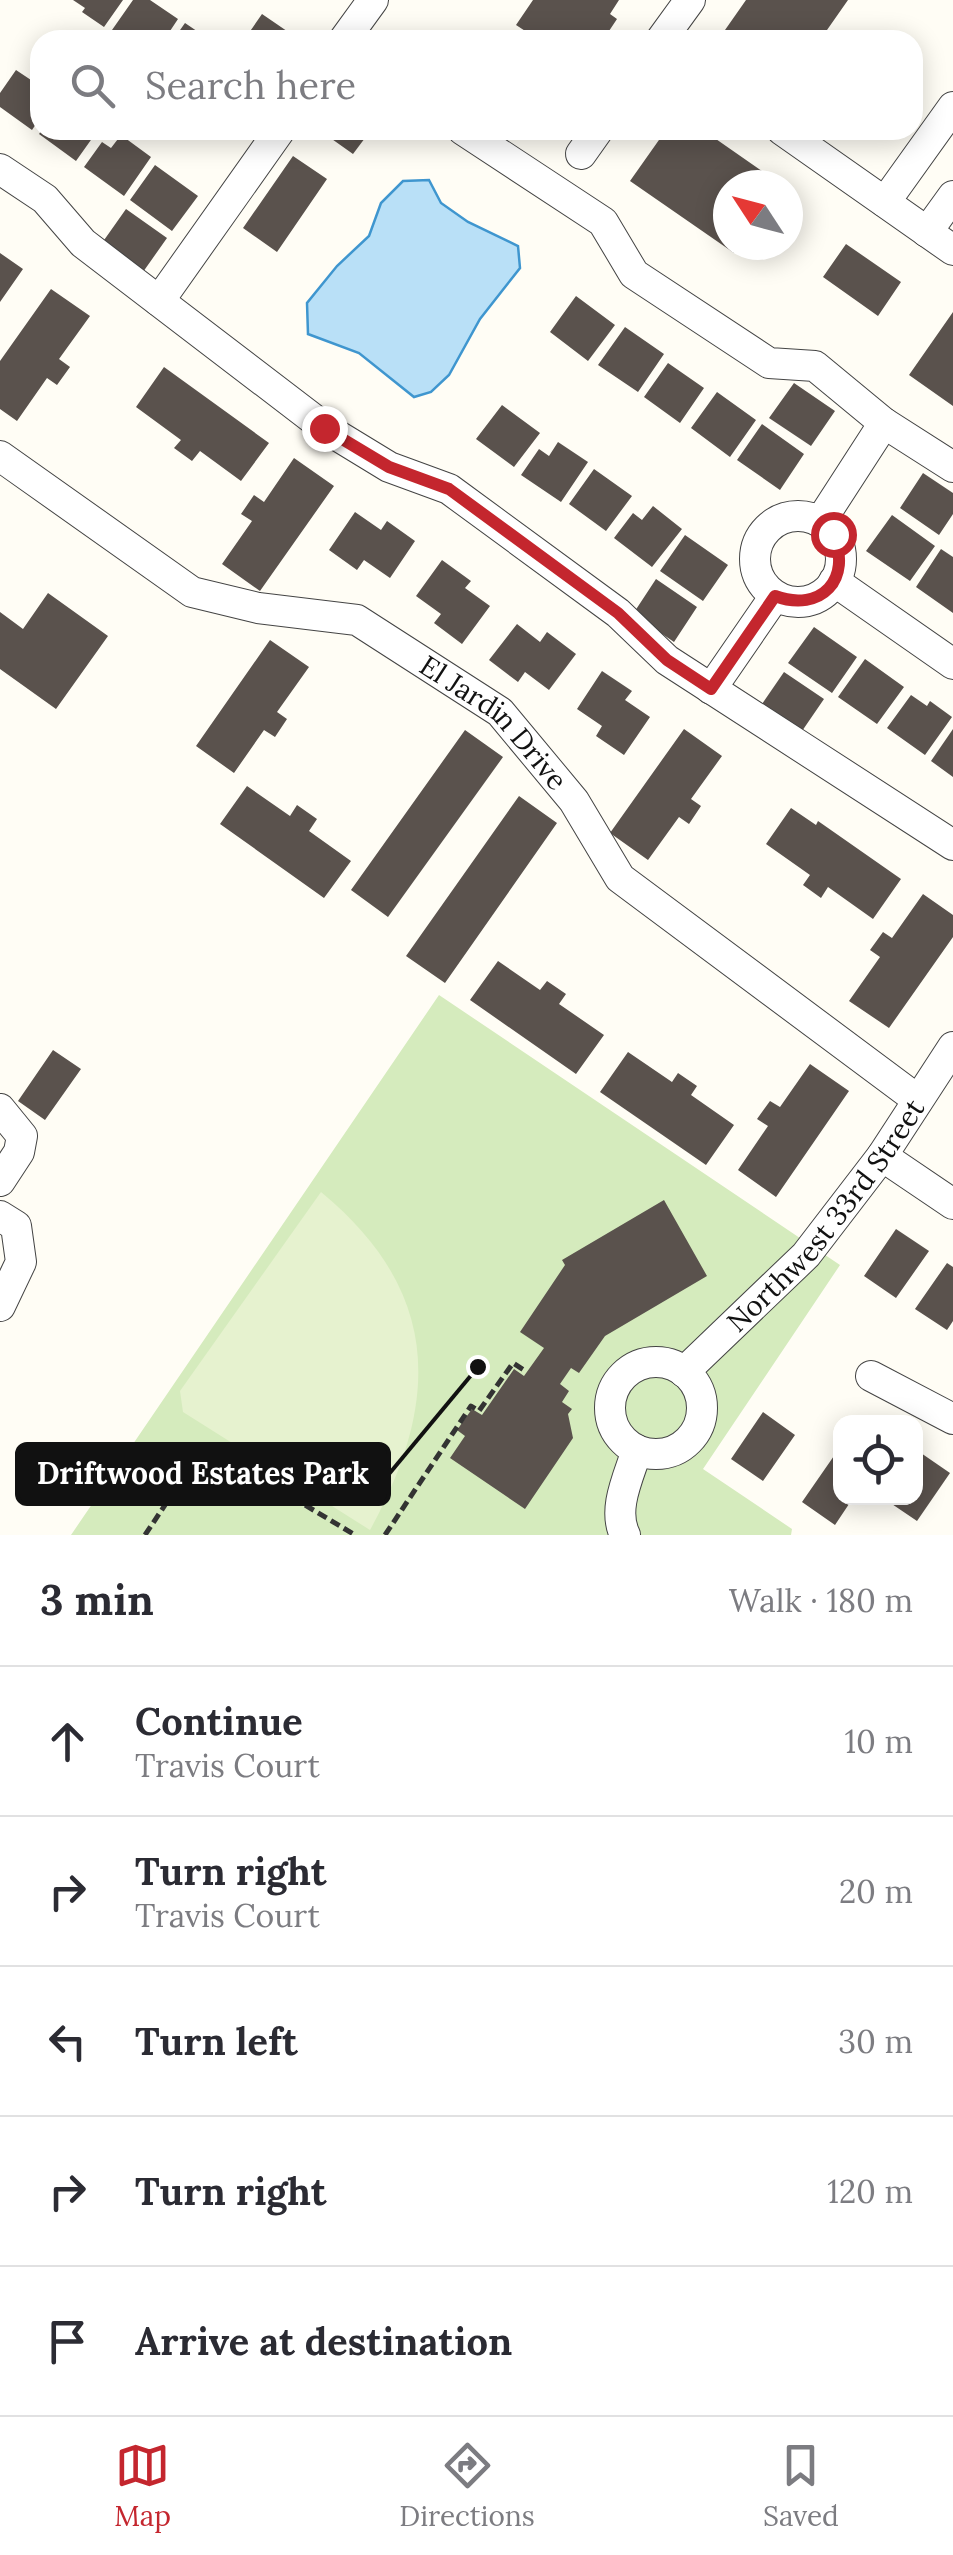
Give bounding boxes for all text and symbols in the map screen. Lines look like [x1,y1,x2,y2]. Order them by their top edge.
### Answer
search box [30,30,923,140]
icon: search [65,58,120,113]
text: Search here [145,61,356,109]
north arrow [713,170,803,260]
route end [302,406,348,452]
route start [811,512,857,558]
street label: El Jardin Drive [413,647,575,797]
street label: Northwest 33rd Street [719,1092,932,1339]
map controls [833,1415,923,1505]
button: locate [833,1415,923,1505]
callout: Driftwood Estates Park [17,1444,389,1504]
text: Driftwood Estates Park [37,1454,370,1492]
text: 3 min [40,1573,154,1627]
text: Walk · 180 m [729,1580,913,1621]
text: Continue [135,1697,303,1745]
icon: ahead [40,1714,95,1769]
text: 10 m [844,1721,913,1762]
text: Travis Court [135,1745,320,1786]
text: Turn right [135,1847,326,1895]
icon: right [40,1864,95,1919]
text: 20 m [839,1871,913,1912]
text: Travis Court [135,1895,320,1936]
icon: left [40,2014,95,2069]
text: Turn left [135,2017,298,2065]
text: 30 m [838,2021,913,2062]
icon: right [40,2164,95,2219]
text: Turn right [135,2167,326,2215]
text: 120 m [827,2171,913,2212]
icon: arrive [40,2314,95,2369]
text: Arrive at destination [135,2317,512,2365]
tab: Map [114,2438,171,2534]
tab: Directions [399,2438,535,2534]
tab: Saved [763,2438,839,2534]

